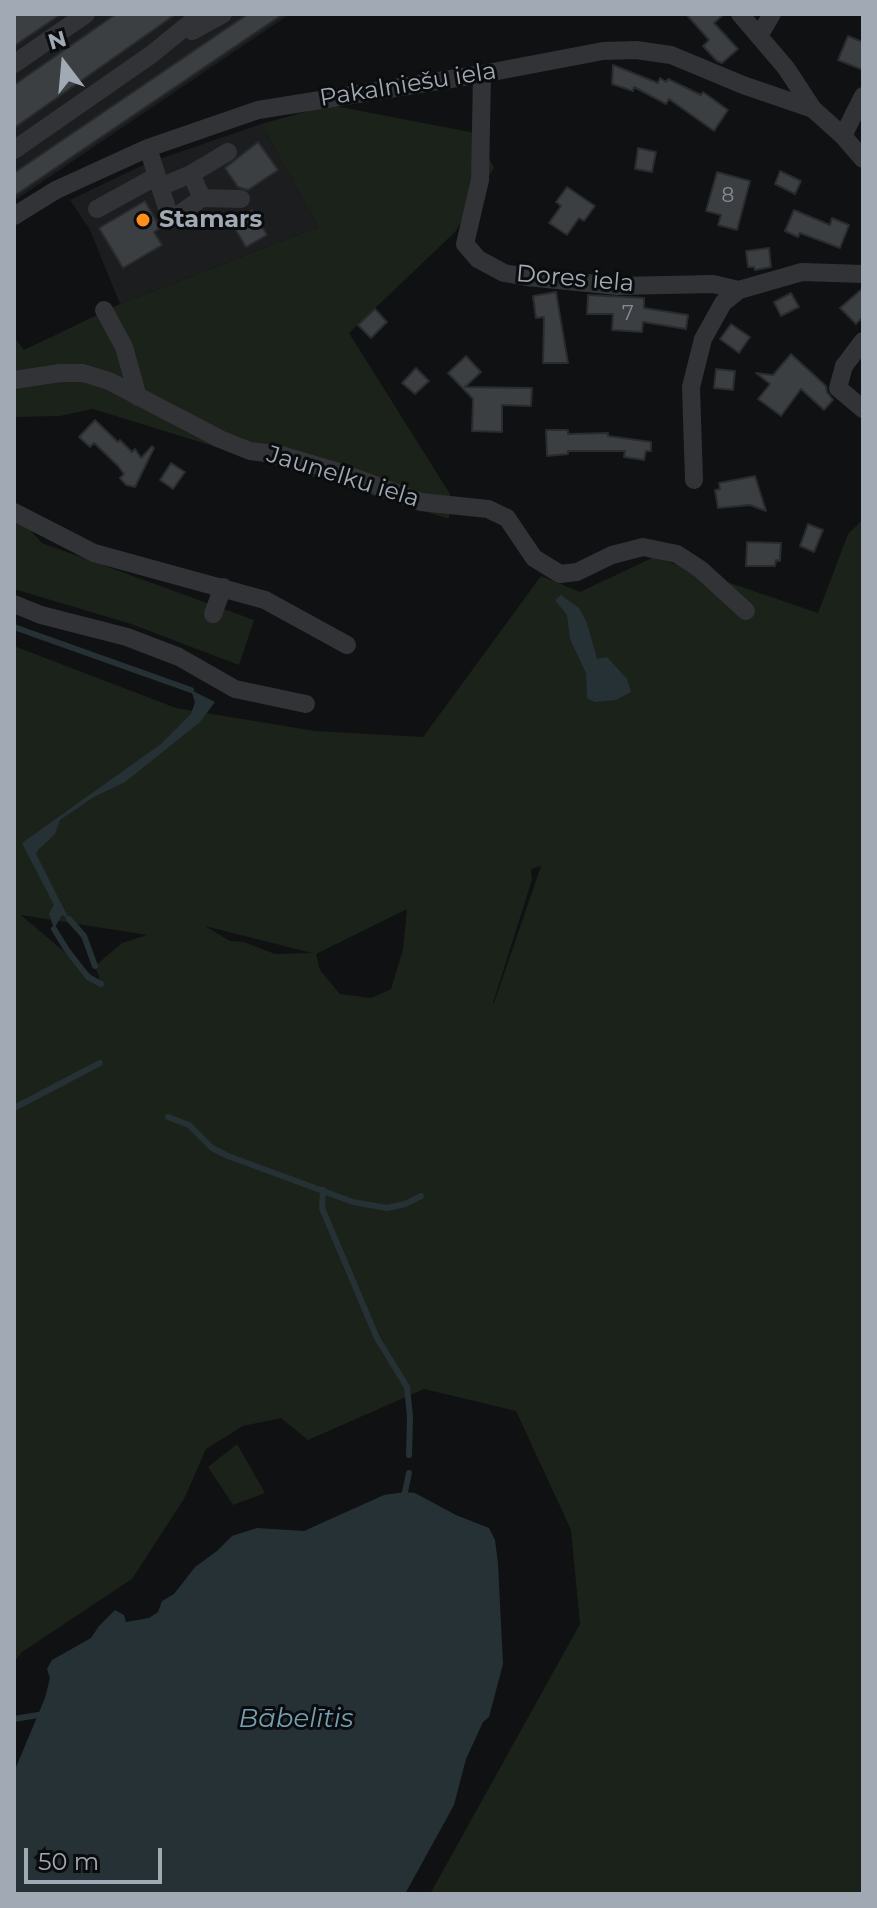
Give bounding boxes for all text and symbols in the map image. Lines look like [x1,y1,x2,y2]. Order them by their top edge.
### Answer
north arrow [24,24,104,104]
text: N [45,25,70,56]
street label: Pakalniešu iela [318,57,498,113]
house number: 8 [722,184,734,208]
place label: Stamars [159,206,262,234]
marker: Stamars [134,211,152,229]
street label: Dores iela [515,260,635,298]
house number: 7 [622,302,634,326]
street label: Jaunelku iela [263,440,423,514]
water label: Bābelītis [239,1703,353,1735]
scale bar [28,1832,166,1882]
text: 50 m [38,1847,99,1876]

